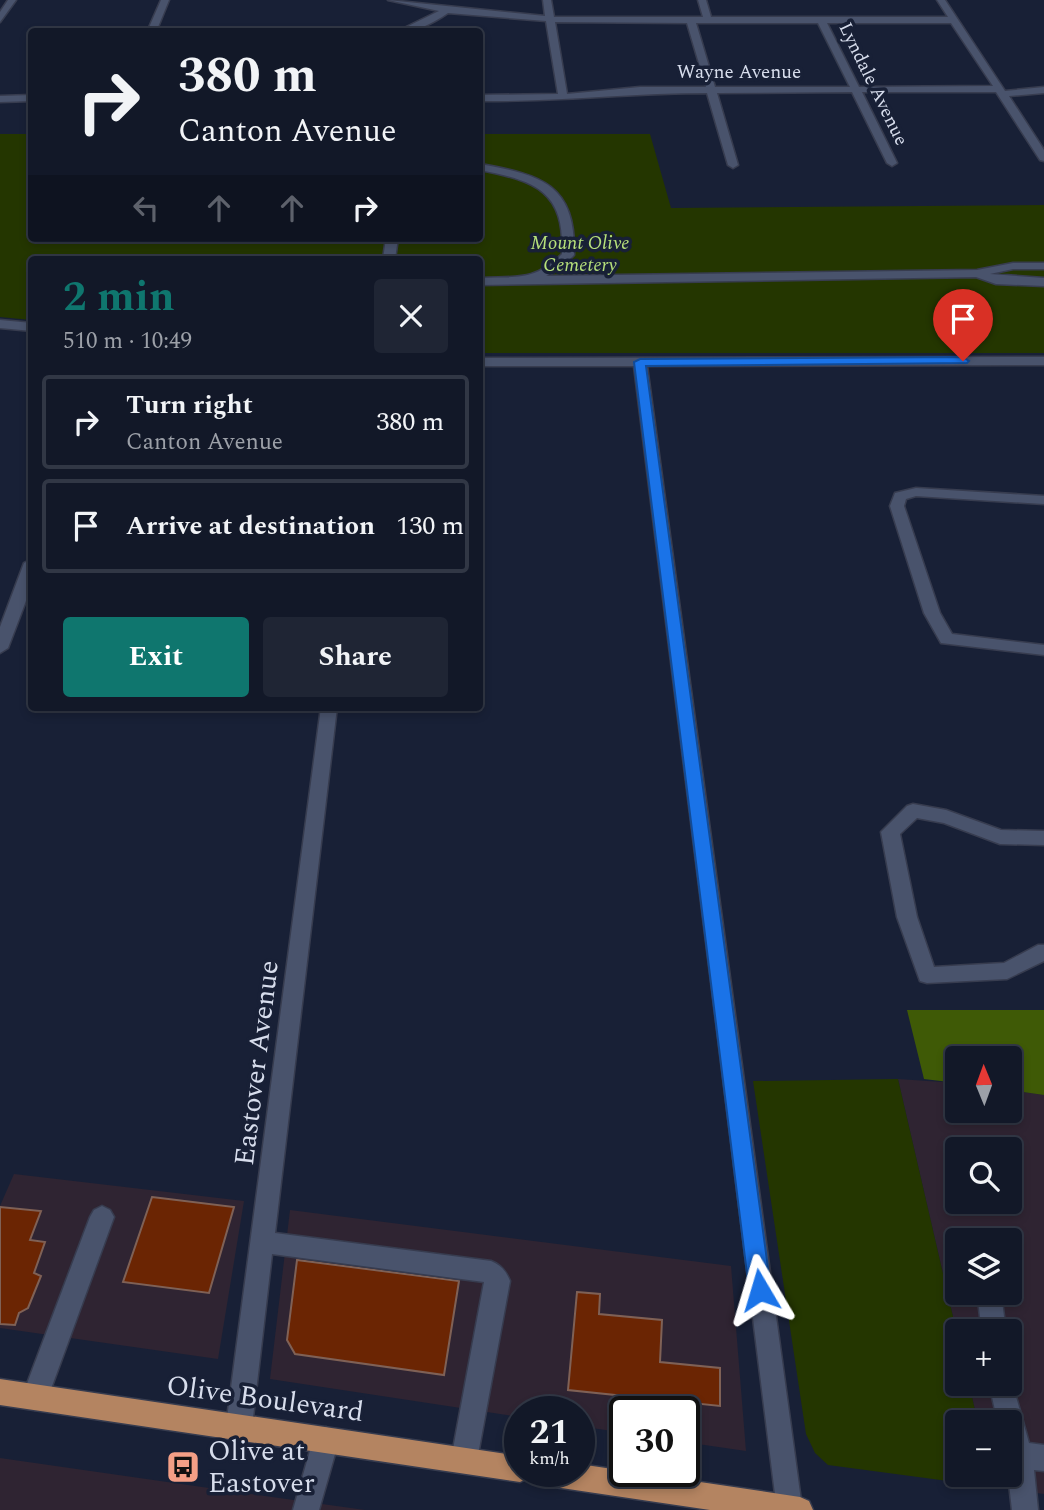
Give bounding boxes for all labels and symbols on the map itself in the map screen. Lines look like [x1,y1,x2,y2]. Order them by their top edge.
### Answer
street label: Lyndale Avenue [831,17,915,151]
street label: Wayne Avenue [677,58,801,87]
park label: Mount Olive Cemetery [531,229,629,280]
pin [933,289,993,361]
street label: Eastover Avenue [223,958,291,1168]
north arrow [945,1046,1022,1124]
position arrow [723,1253,797,1327]
street label: Olive Boulevard [164,1364,366,1434]
speed limit sign: 30 [609,1396,700,1487]
place label: Olive at Eastover [208,1430,315,1505]
bus stop icon: Olive at Eastover [164,1448,202,1486]

